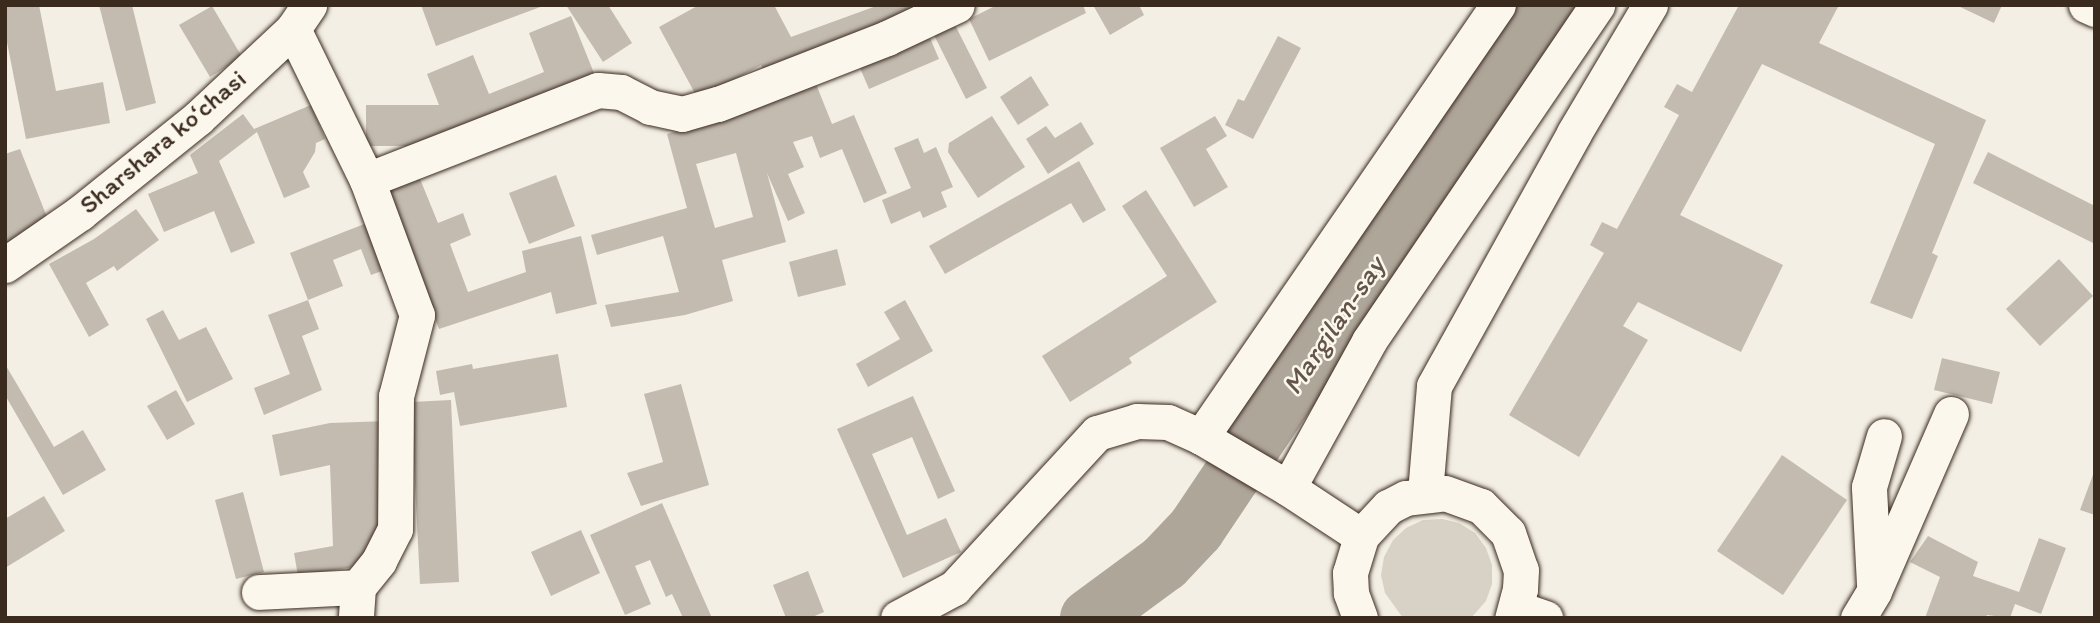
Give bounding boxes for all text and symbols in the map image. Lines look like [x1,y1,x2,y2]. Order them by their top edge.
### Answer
street label: Sharshara koʻchasi [73,63,253,221]
water label: Margilan-say [1275,250,1391,400]

